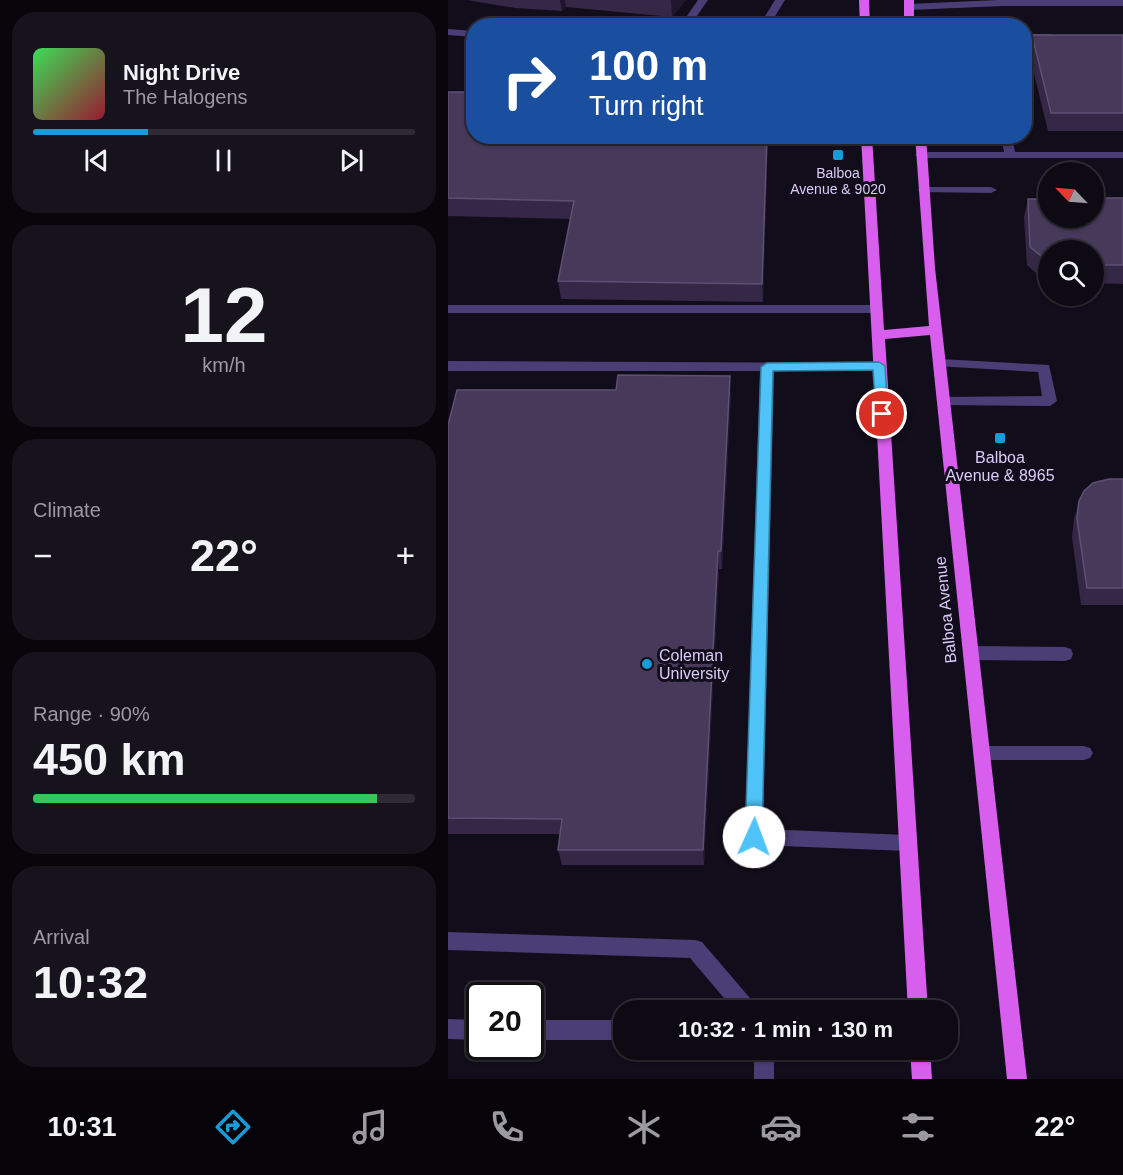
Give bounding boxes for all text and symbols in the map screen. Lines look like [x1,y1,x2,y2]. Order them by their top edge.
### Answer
icon: right [490,42,568,120]
text: 100 m [589,42,708,89]
text: Night Drive [123,60,240,85]
text: The Halogens [123,86,248,108]
text: Turn right [589,91,704,121]
icon: previous [80,144,113,177]
icon: pause [207,144,240,177]
icon: next [335,144,368,177]
marker: Balboa Avenue & 9020 [831,148,845,162]
north arrow [1038,162,1104,228]
map controls [1038,162,1104,306]
place label: Balboa Avenue & 9020 [790,165,886,197]
button: search [1038,240,1104,306]
text: 12 [181,271,267,359]
text: km/h [202,354,246,376]
pin [856,388,907,439]
icon: arrive [865,397,898,430]
marker: Balboa Avenue & 8965 [993,431,1007,445]
place label: Balboa Avenue & 8965 [945,449,1055,484]
text: Climate [33,499,101,521]
text: 22° [190,530,258,581]
text: − [33,537,52,574]
text: + [396,537,415,574]
street label: Balboa Avenue [931,556,960,664]
place label: Coleman University [659,647,729,682]
marker: Coleman University [640,657,654,671]
text: Range · 90% [33,703,150,725]
text: 450 km [33,734,186,785]
position arrow [722,805,786,869]
text: Arrival [33,926,90,948]
text: 10:32 [33,957,148,1008]
speed limit sign: 20 [466,982,544,1060]
text: 10:32 · 1 min · 130 m [678,1017,893,1042]
icon: directions [212,1106,254,1148]
icon: music [349,1106,391,1148]
icon: phone [486,1106,528,1148]
icon: climate [623,1106,665,1148]
icon: car [760,1106,802,1148]
icon: filters [897,1106,939,1148]
text: 10:31 [48,1112,117,1142]
text: 22° [1035,1112,1075,1142]

